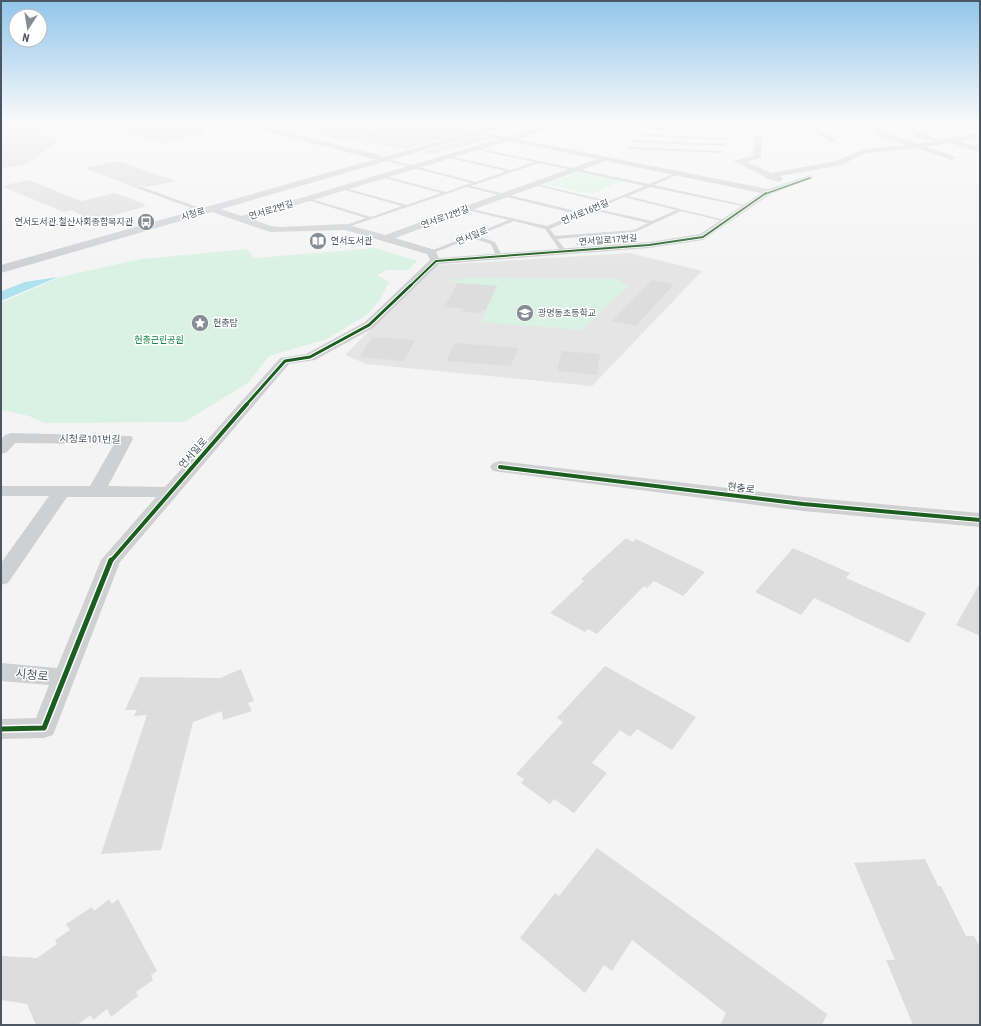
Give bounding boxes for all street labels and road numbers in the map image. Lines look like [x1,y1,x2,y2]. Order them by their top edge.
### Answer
street label: 연서로16번길 [560,198,610,226]
street label: 연서로2번길 [248,199,294,221]
street label: 연서로12번길 [420,204,470,230]
street label: 시청로 [180,206,206,222]
street label: 연서일로 [455,225,489,247]
street label: 연서일로17번길 [578,233,638,247]
street label: 시청로101번길 [60,433,120,445]
street label: 연서일로 [177,436,209,470]
street label: 현충로 [727,481,755,495]
street label: 시청로 [15,666,49,684]

